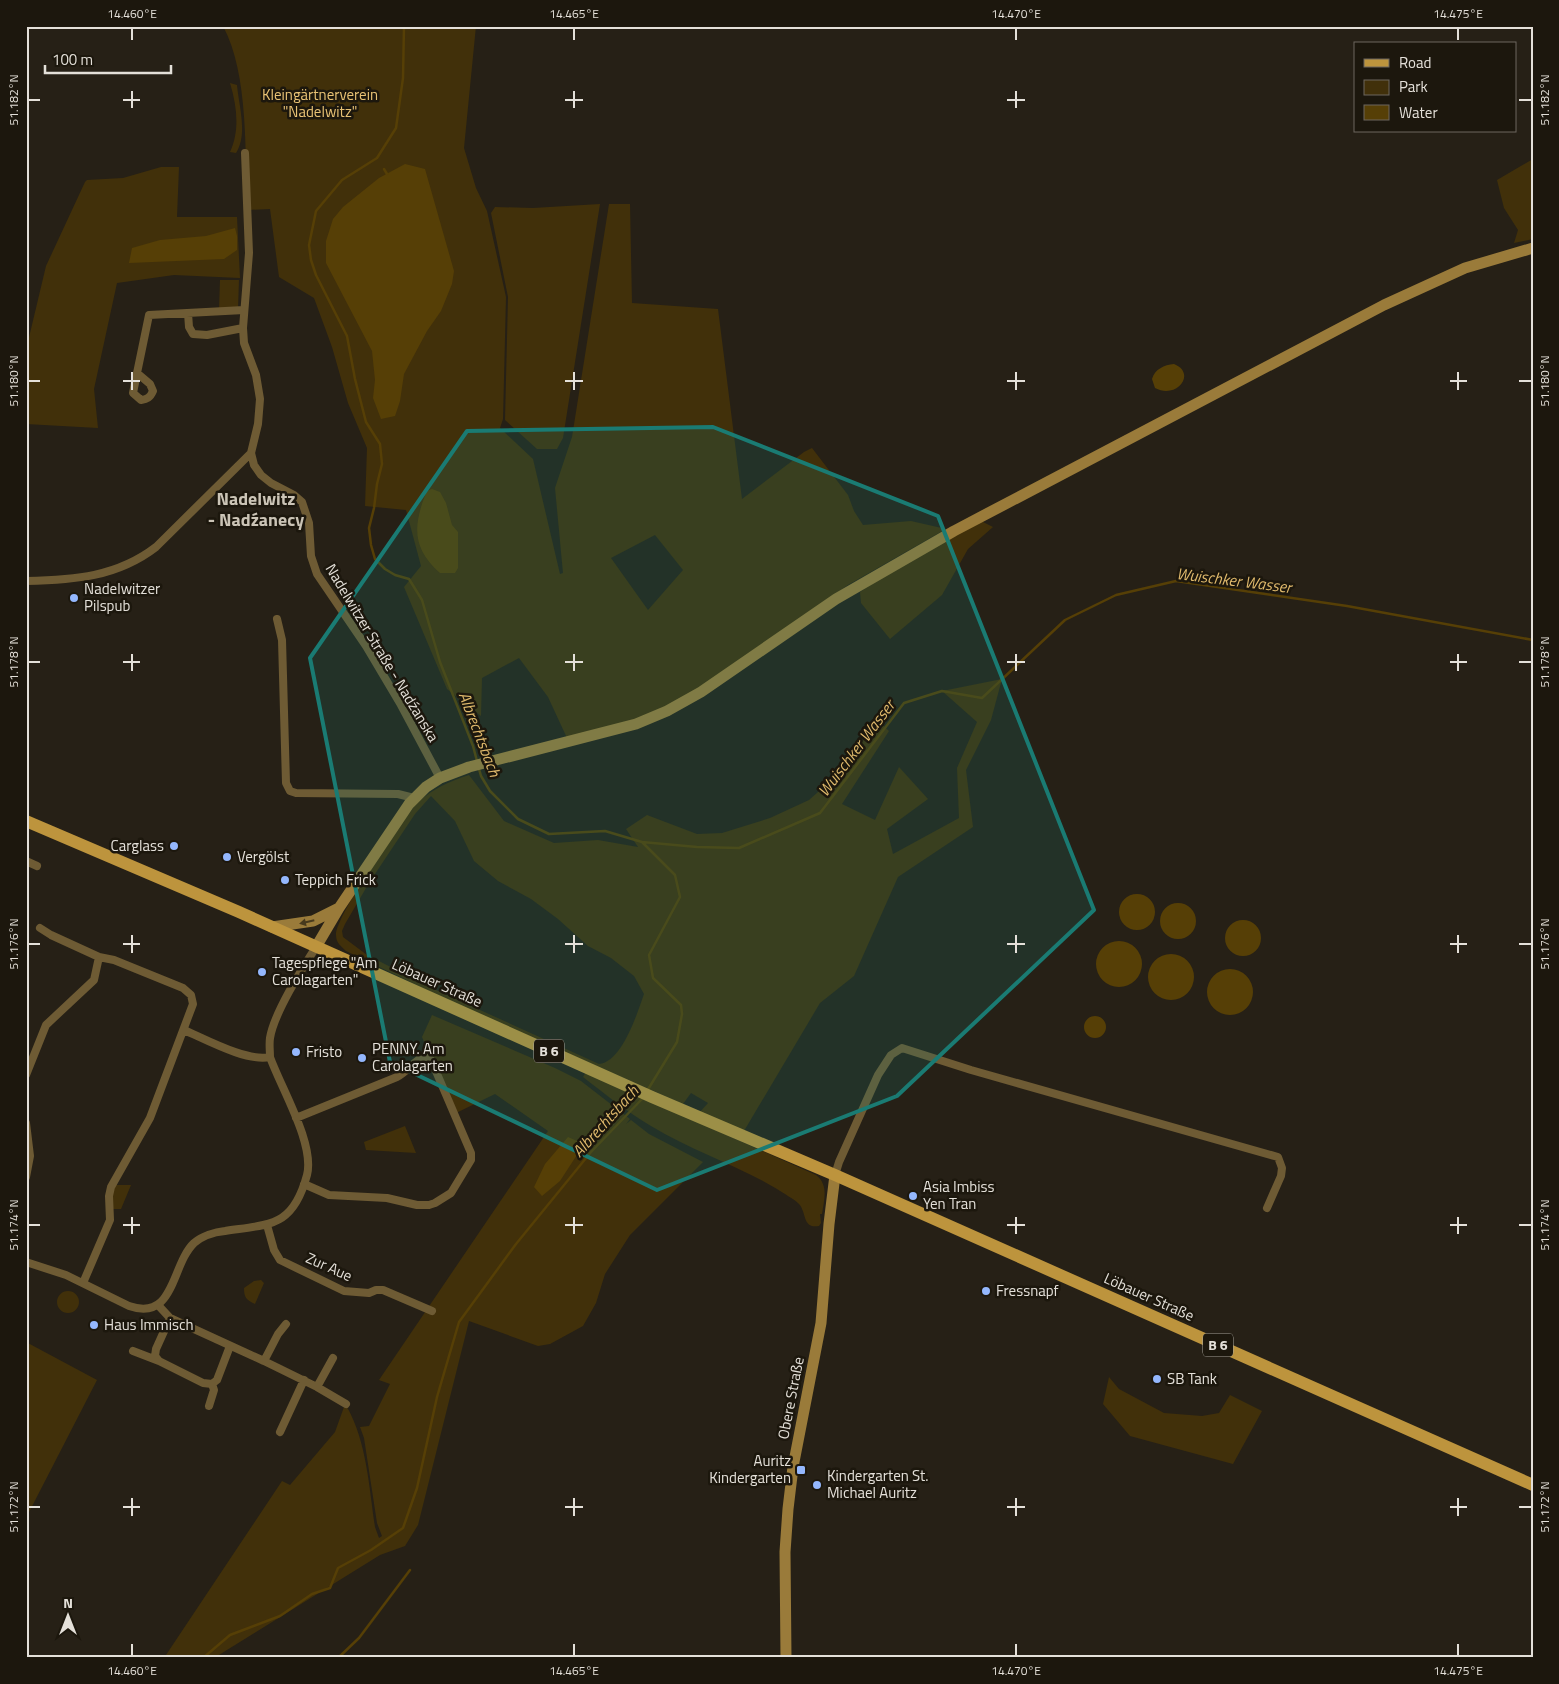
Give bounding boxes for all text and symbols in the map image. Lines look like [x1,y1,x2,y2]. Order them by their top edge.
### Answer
text: 14.460°E [107,4,157,23]
text: 14.465°E [549,4,599,23]
text: 14.470°E [991,4,1041,23]
text: 14.475°E [1433,4,1483,23]
scale bar [45,42,171,74]
legend [1354,42,1516,132]
text: 100 m [52,48,93,71]
text: Road [1399,51,1431,74]
text: 51.182°N [4,74,23,126]
text: 51.182°N [1535,74,1554,126]
text: Park [1399,75,1428,98]
park label: Kleingärtnerverein "Nadelwitz" [262,83,378,123]
text: Water [1399,101,1438,124]
text: 51.180°N [4,355,23,407]
text: 51.180°N [1535,355,1554,407]
district label: Nadelwitz - Nadźanecy [208,485,304,533]
street label: Nadelwitzer Straße - Nadźanska [320,559,445,747]
water label: Wuischker Wasser [1175,561,1295,599]
place label: Nadelwitzer Pilspub [84,577,160,617]
marker: Nadelwitzer Pilspub [68,592,80,604]
text: 51.178°N [4,636,23,688]
text: 51.178°N [1535,636,1554,688]
water label: Albrechtsbach [453,688,508,781]
water label: Wuischker Wasser [812,693,902,801]
place label: Carglass [111,834,164,857]
marker: Carglass [168,840,180,852]
place label: Vergölst [237,845,290,868]
marker: Vergölst [221,851,233,863]
place label: Teppich Frick [295,868,376,891]
marker: Teppich Frick [279,874,291,886]
text: 51.176°N [4,918,23,970]
one-way arrow [300,918,315,926]
text: 51.176°N [1535,918,1554,970]
place label: Tagespflege "Am Carolagarten" [272,951,377,991]
street label: Löbauer Straße [388,952,486,1013]
marker: Tagespflege "Am Carolagarten" [256,966,268,978]
place label: PENNY. Am Carolagarten [372,1037,453,1077]
place label: Fristo [306,1040,342,1063]
road number: B 6 [534,1040,564,1062]
marker: Fristo [290,1046,302,1058]
marker: PENNY. Am Carolagarten [356,1052,368,1064]
water label: Albrechtsbach [566,1079,644,1162]
place label: Asia Imbiss Yen Tran [923,1175,994,1215]
marker: Asia Imbiss Yen Tran [907,1190,919,1202]
text: 51.174°N [4,1199,23,1251]
text: 51.174°N [1535,1199,1554,1251]
street label: Zur Aue [302,1246,356,1287]
street label: Löbauer Straße [1100,1266,1198,1327]
place label: Fressnapf [996,1279,1059,1302]
marker: Fressnapf [980,1285,992,1297]
place label: Haus Immisch [104,1313,194,1336]
marker: Haus Immisch [88,1319,100,1331]
road number: B 6 [1203,1334,1233,1356]
street label: Obere Straße [771,1355,810,1441]
place label: SB Tank [1167,1367,1217,1390]
marker: SB Tank [1151,1373,1163,1385]
place label: Auritz Kindergarten [709,1449,791,1489]
marker: Auritz Kindergarten [795,1464,807,1476]
place label: Kindergarten St. Michael Auritz [827,1464,929,1504]
marker: Kindergarten St. Michael Auritz [811,1479,823,1491]
text: 51.172°N [4,1481,23,1533]
text: 51.172°N [1535,1481,1554,1533]
north arrow [42,1592,92,1642]
text: N [63,1592,73,1613]
text: 14.460°E [107,1661,157,1680]
text: 14.465°E [549,1661,599,1680]
text: 14.470°E [991,1661,1041,1680]
text: 14.475°E [1433,1661,1483,1680]

